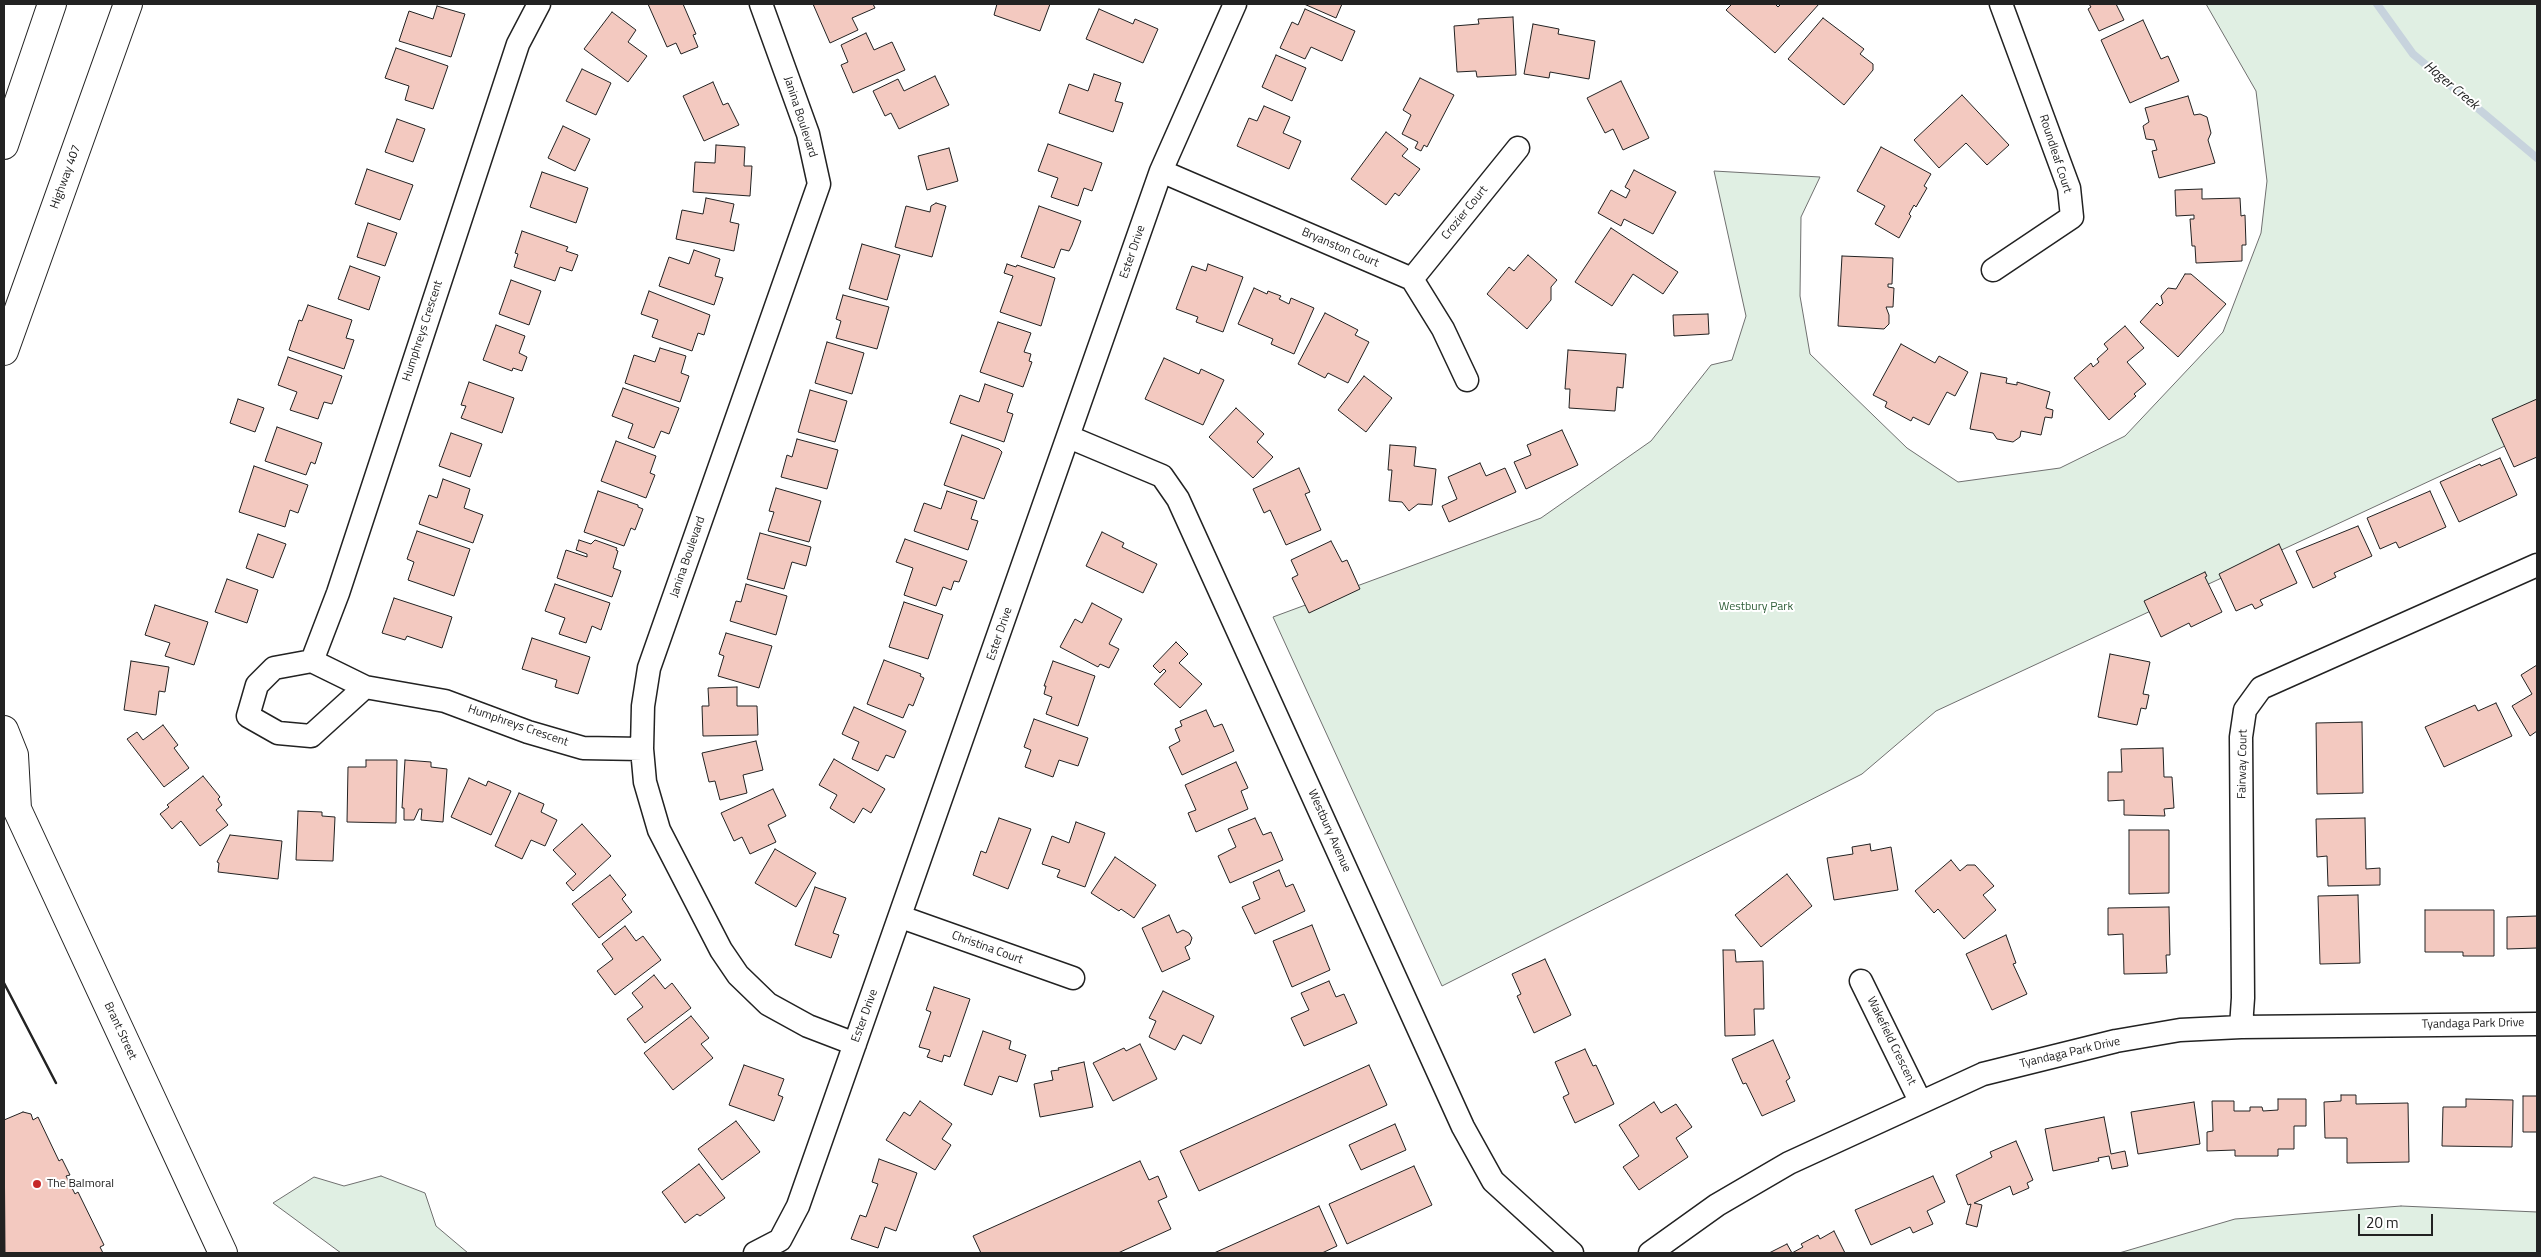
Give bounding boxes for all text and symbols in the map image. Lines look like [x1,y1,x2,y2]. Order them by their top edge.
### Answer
water label: Hager Creek [2420,58,2482,114]
street label: Janina Boulevard [780,75,820,159]
street label: Roundleaf Court [2036,113,2074,195]
street label: Highway 407 [48,143,84,211]
street label: Crozier Court [1439,183,1491,243]
street label: Ester Drive [1117,223,1149,281]
street label: Bryanston Court [1299,225,1381,271]
street label: Humphreys Crescent [400,279,446,383]
street label: Janina Boulevard [667,515,709,599]
park label: Westbury Park [1719,600,1793,614]
street label: Ester Drive [984,605,1016,663]
street label: Humphreys Crescent [466,702,570,750]
street label: Fairway Court [2235,729,2251,799]
street label: Westbury Avenue [1304,787,1354,875]
street label: Christina Court [949,928,1025,968]
street label: Ester Drive [849,987,881,1045]
street label: Wakefield Crescent [1863,994,1919,1088]
street label: Brant Street [100,1000,140,1062]
street label: Tyandaga Park Drive [2422,1016,2524,1032]
street label: Tyandaga Park Drive [2018,1034,2122,1072]
place label: The Balmoral [47,1177,114,1191]
marker: The Balmoral [31,1178,43,1190]
scale bar [2361,1204,2436,1236]
text: 20 m [2366,1211,2399,1234]

